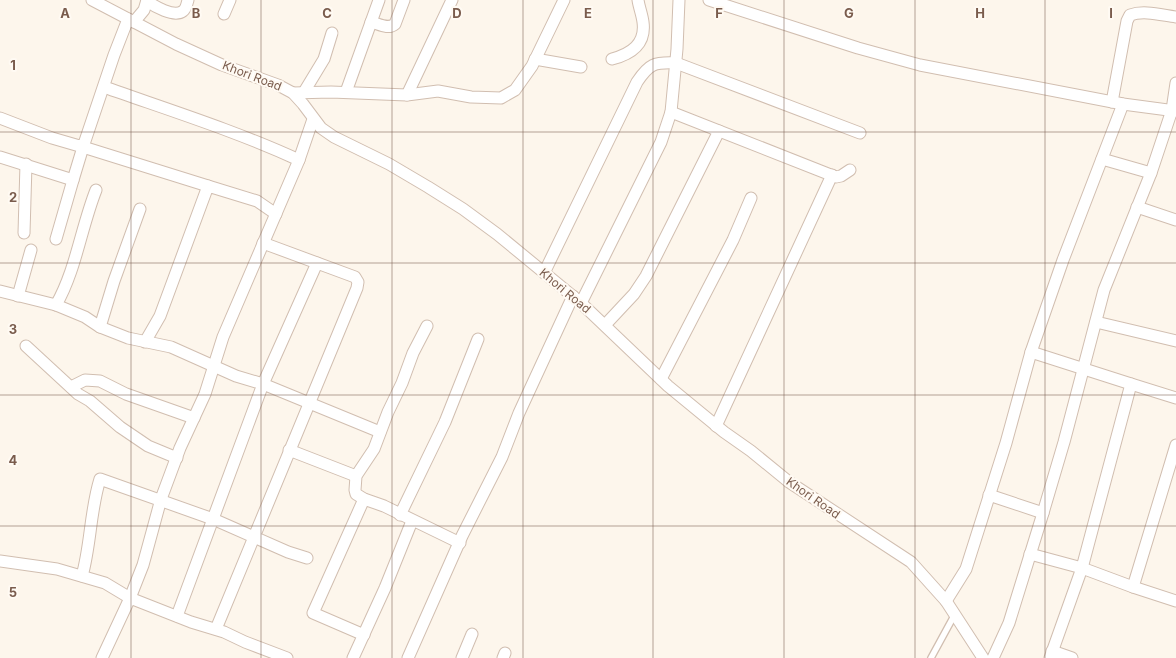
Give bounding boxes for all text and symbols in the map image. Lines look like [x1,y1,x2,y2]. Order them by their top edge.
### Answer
text: A [60,5,70,21]
text: B [192,5,201,21]
text: C [322,5,332,21]
text: D [452,5,462,21]
text: E [584,5,592,21]
text: F [715,5,723,21]
text: G [844,5,854,21]
text: H [975,5,985,21]
text: I [1109,5,1113,21]
text: 1 [10,57,16,73]
street label: Khori Road [220,57,284,94]
text: 2 [9,189,17,205]
street label: Khori Road [537,265,594,316]
text: 3 [9,321,17,337]
text: 4 [9,452,18,468]
street label: Khori Road [783,474,843,522]
text: 5 [9,584,17,600]

